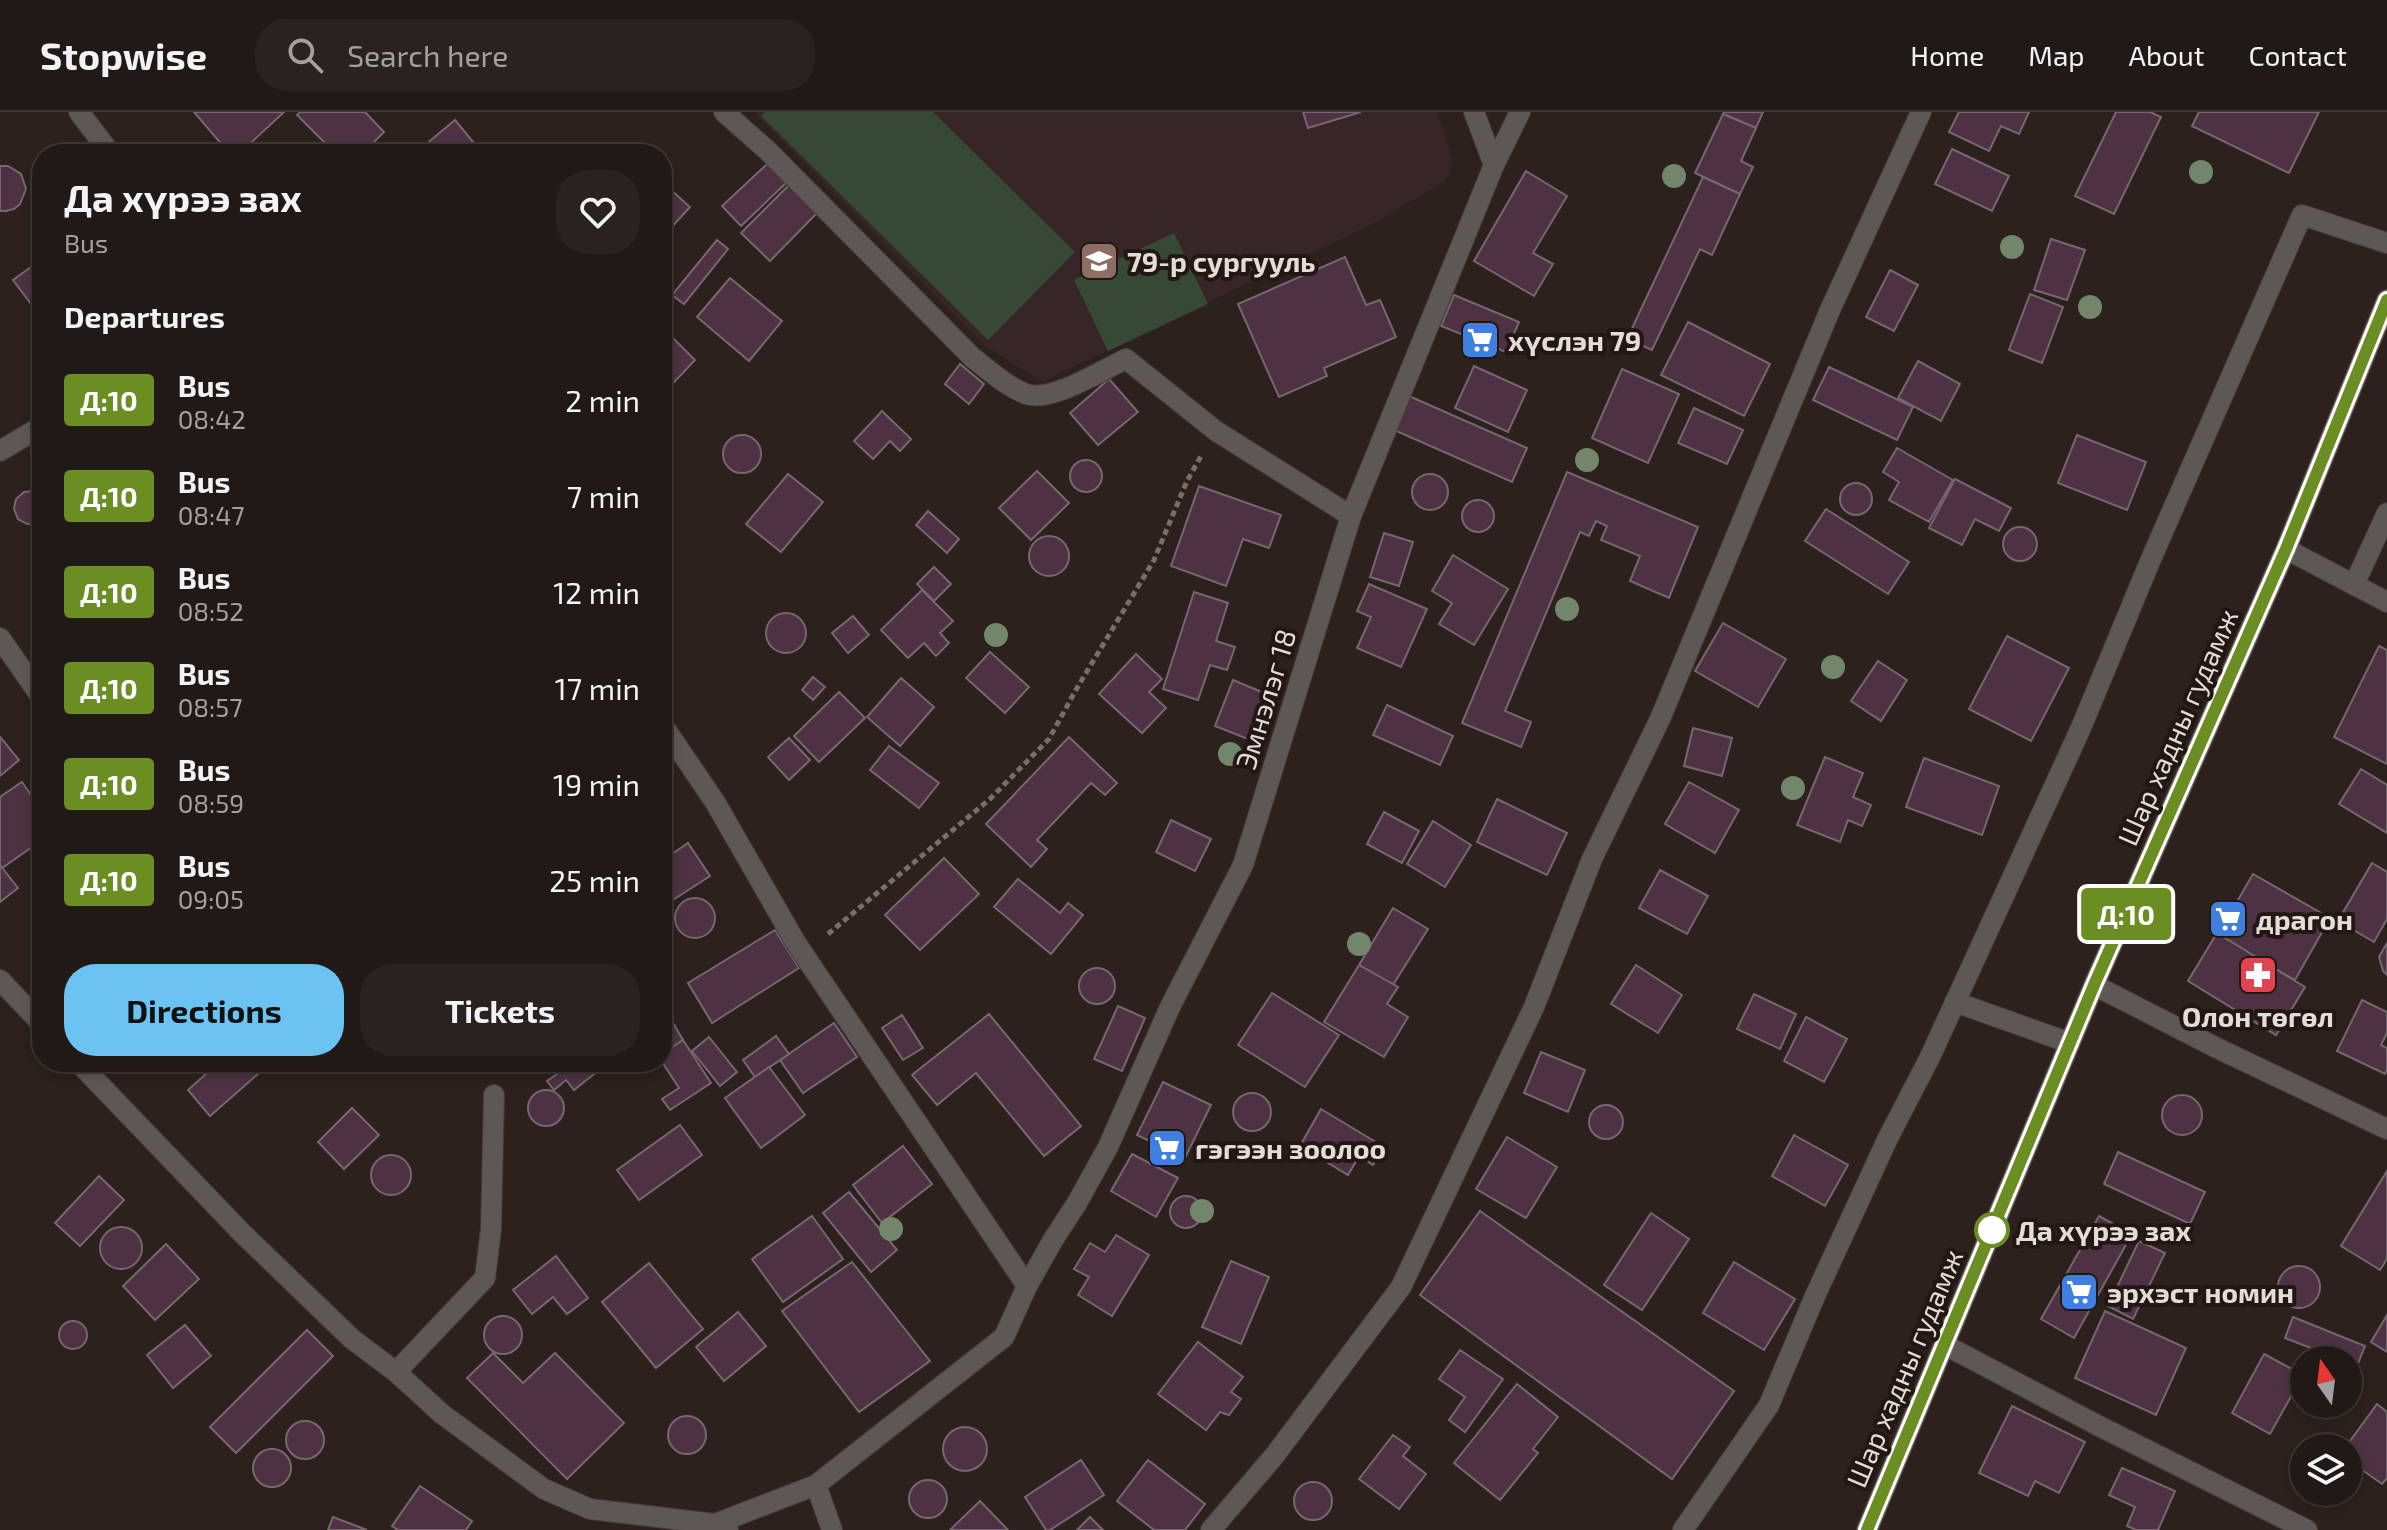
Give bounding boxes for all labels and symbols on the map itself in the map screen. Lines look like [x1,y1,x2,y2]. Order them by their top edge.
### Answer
school or university icon: 79-р сургууль [1078,240,1120,282]
place label: 79-р сургууль [1127,244,1315,278]
supermarket icon: хүслэн 79 [1459,319,1501,361]
place label: хүслэн 79 [1508,323,1641,357]
street label: Шар хадны гудамж [2110,604,2244,850]
street label: Эмнэлэг 18 [1228,625,1302,773]
line badge: Д:10 [2070,888,2182,940]
supermarket icon: драгон [2207,898,2249,940]
place label: драгон [2256,902,2353,936]
pharmacy icon: Олон төгөл [2237,954,2279,996]
place label: Олон төгөл [2182,999,2334,1033]
supermarket icon: гэгээн зоолоо [1146,1127,1188,1169]
place label: гэгээн зоолоо [1195,1131,1386,1165]
marker: Да хүрээ зах [1975,1213,2009,1247]
place label: Да хүрээ зах [2016,1213,2191,1247]
street label: Шар хадны гудамж [1838,1244,1970,1492]
supermarket icon: эрхэст номин [2058,1271,2100,1313]
place label: эрхэст номин [2107,1275,2294,1309]
north arrow [2290,1346,2362,1418]

